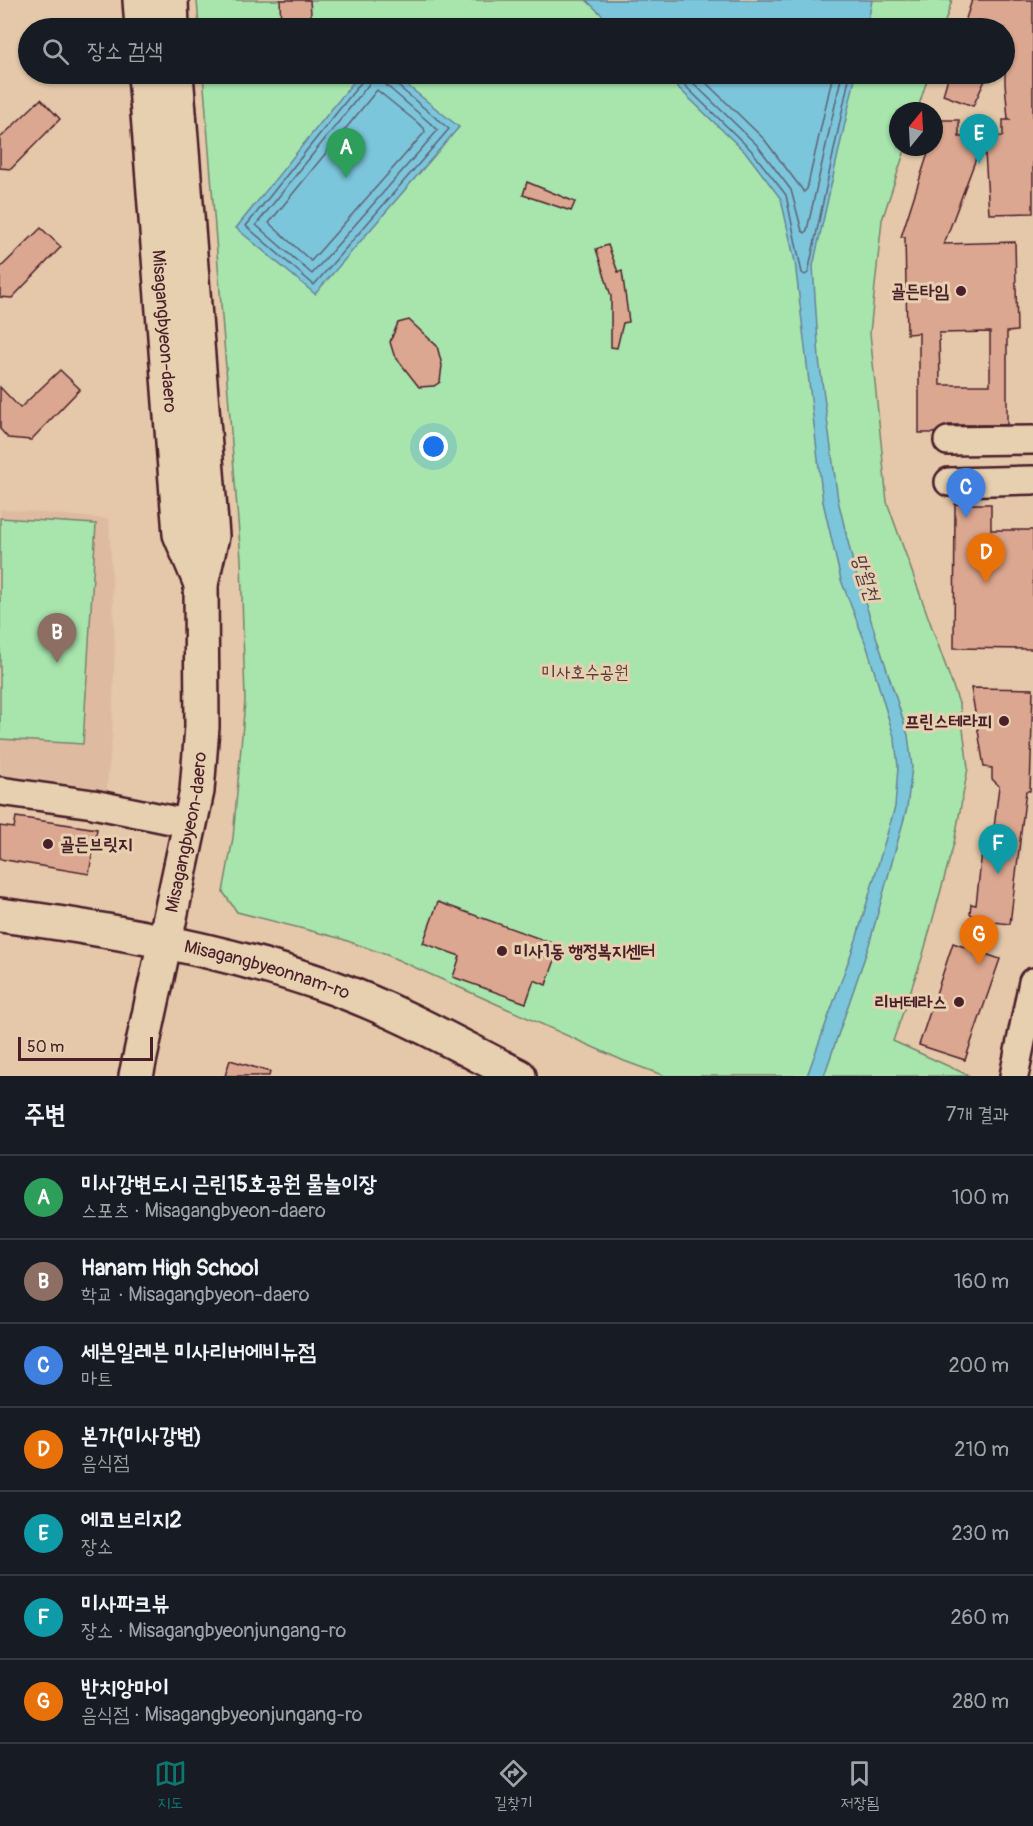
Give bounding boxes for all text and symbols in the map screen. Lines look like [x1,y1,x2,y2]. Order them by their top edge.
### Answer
search box [18,18,1015,84]
icon: search [39,35,72,68]
text: 장소 검색 [87,37,163,65]
north arrow [889,102,943,156]
pin: E [960,114,998,164]
pin: A [326,128,366,178]
street label: Misagangbyeon-daero [147,249,182,414]
place label: 골든타임 [891,280,950,303]
marker: 골든타임 [954,284,968,298]
your location [419,432,448,461]
pin: C [946,468,986,518]
pin: D [966,534,1006,583]
water label: 망월천 [847,550,886,606]
pin: B [38,614,76,663]
park label: 미사호수공원 [542,661,628,684]
place label: 프린스테라피 [905,710,992,733]
marker: 프린스테라피 [997,714,1011,728]
street label: Misagangbyeon-daero [160,751,212,915]
pin: F [978,824,1018,874]
place label: 골든브릿지 [60,833,132,856]
marker: 골든브릿지 [41,837,55,851]
pin: G [960,916,998,965]
street label: Misagangbyeonnam-ro [182,935,354,1005]
place label: 미사1동 행정복지센터 [514,940,655,963]
marker: 미사1동 행정복지센터 [495,944,509,958]
place label: 리버테라스 [875,991,947,1014]
marker: 리버테라스 [952,995,966,1009]
scale bar [18,1034,153,1062]
text: 50 m [27,1037,64,1057]
text: 주변 [24,1099,66,1131]
text: 7개 결과 [946,1102,1009,1127]
text: 미사강변도시 근린15호공원 물놀이장 [81,1170,377,1198]
text: A [37,1185,50,1210]
text: 100 m [952,1185,1009,1210]
text: 스포츠 · Misagangbyeon-daero [81,1198,326,1223]
text: Hanam High School [81,1254,259,1282]
text: B [38,1269,49,1294]
text: 160 m [954,1269,1009,1294]
text: 학교 · Misagangbyeon-daero [81,1282,310,1307]
text: 세븐일레븐 미사리버에비뉴점 [81,1338,316,1366]
text: C [37,1353,50,1378]
text: 200 m [948,1353,1009,1378]
text: 마트 [81,1366,113,1391]
text: 본가(미사강변) [81,1422,202,1450]
text: D [37,1437,50,1462]
text: 210 m [954,1437,1009,1462]
text: 음식점 [81,1450,129,1475]
text: 에코브리지2 [81,1506,182,1534]
text: E [38,1521,49,1546]
text: 230 m [952,1521,1009,1546]
text: 장소 [81,1534,113,1559]
text: 미사파크뷰 [81,1590,170,1618]
text: F [37,1605,50,1630]
text: 260 m [950,1605,1009,1630]
text: 장소 · Misagangbyeonjungang-ro [81,1618,346,1643]
text: 반치앙마이 [81,1674,170,1702]
text: G [37,1689,50,1714]
text: 280 m [952,1689,1009,1714]
text: 음식점 · Misagangbyeonjungang-ro [81,1702,362,1727]
tab: 지도 [154,1757,187,1813]
tab: 길찾기 [494,1757,533,1813]
tab: 저장됨 [841,1757,879,1813]

